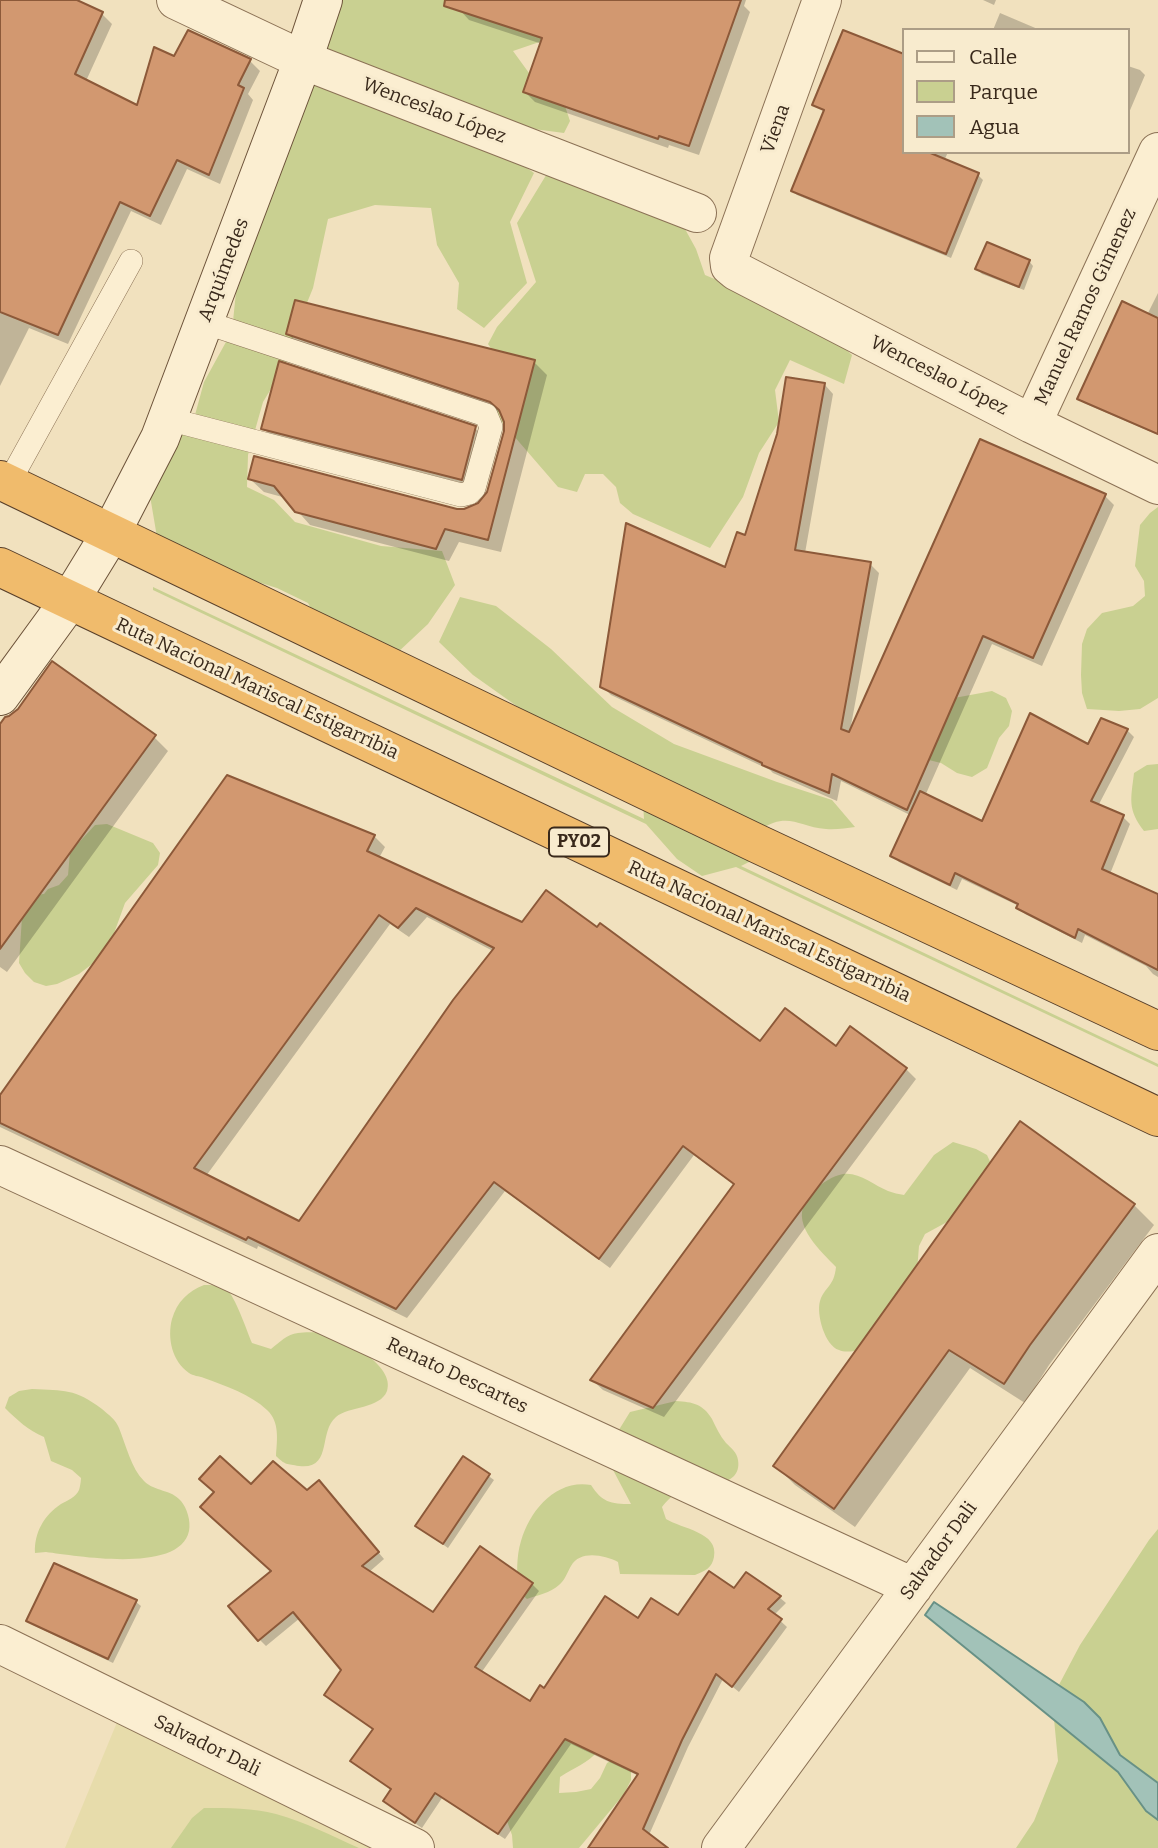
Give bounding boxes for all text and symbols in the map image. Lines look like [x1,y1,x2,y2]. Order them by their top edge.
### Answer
legend [902,28,1130,154]
text: Calle [969,44,1017,70]
street label: Wenceslao López [359,73,509,149]
text: Parque [969,79,1038,105]
street label: Viena [757,101,795,157]
text: Agua [969,114,1020,140]
street label: Manuel Ramos Gimenez [1030,205,1142,409]
street label: Arquímedes [194,215,254,325]
street label: Wenceslao López [866,331,1012,421]
street label: Ruta Nacional Mariscal Estigarribia [112,613,402,765]
road number: PY02 [549,828,609,856]
street label: Ruta Nacional Mariscal Estigarribia [624,856,914,1008]
street label: Renato Descartes [383,1333,531,1419]
street label: Salvador Dali [896,1498,982,1604]
street label: Salvador Dali [150,1710,264,1782]

